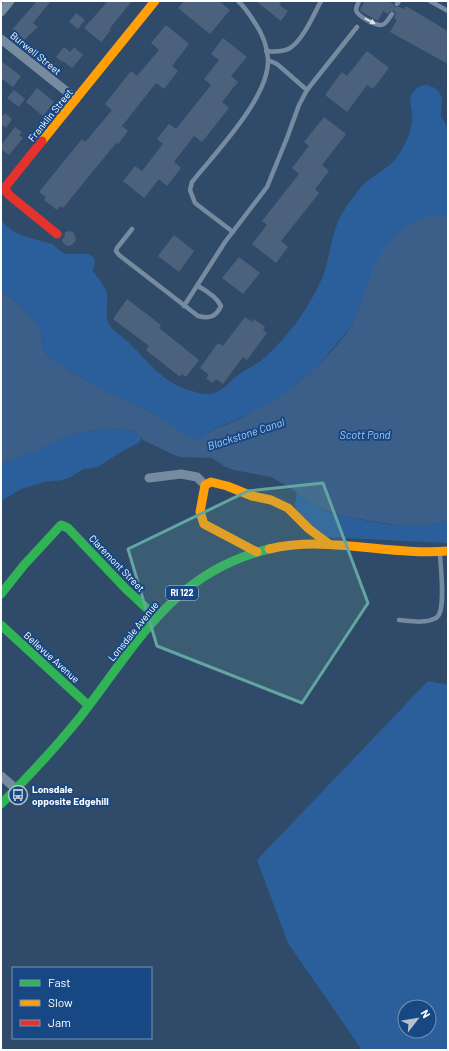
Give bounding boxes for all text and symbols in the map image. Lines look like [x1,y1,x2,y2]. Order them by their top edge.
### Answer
one-way arrow [364,18,376,24]
street label: Burwell Street [8,29,64,77]
street label: Franklin Street [25,86,75,144]
water label: Blackstone Canal [206,415,286,452]
water label: Scott Pond [340,428,391,441]
street label: Claremont Street [87,532,147,594]
road number: RI 122 [166,586,198,600]
street label: Lonsdale Avenue [105,599,161,663]
street label: Bellevue Avenue [22,629,82,685]
place label: Lonsdale opposite Edgehill [32,783,109,807]
bus stop icon: Lonsdale opposite Edgehill [7,784,29,806]
legend [12,967,152,1039]
text: Fast [48,975,71,989]
text: Slow [48,995,73,1009]
north arrow [397,999,437,1039]
text: N [419,1007,433,1020]
text: Jam [48,1015,71,1029]

